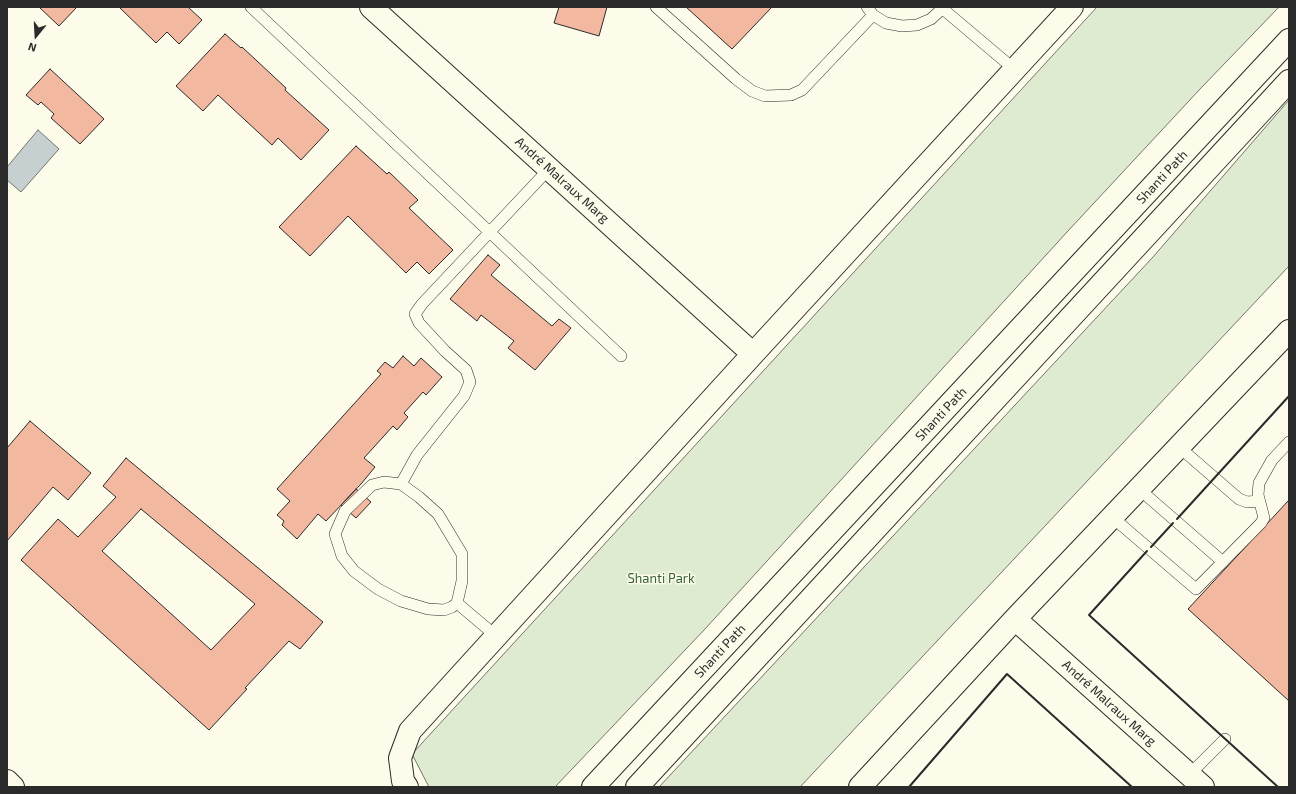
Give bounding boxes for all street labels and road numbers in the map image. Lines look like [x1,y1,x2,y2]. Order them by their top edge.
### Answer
street label: André Malraux Marg [512,134,612,226]
street label: Shanti Path [1133,147,1191,207]
street label: Shanti Path [912,384,970,444]
street label: Shanti Path [691,621,749,681]
street label: André Malraux Marg [1059,657,1159,749]

